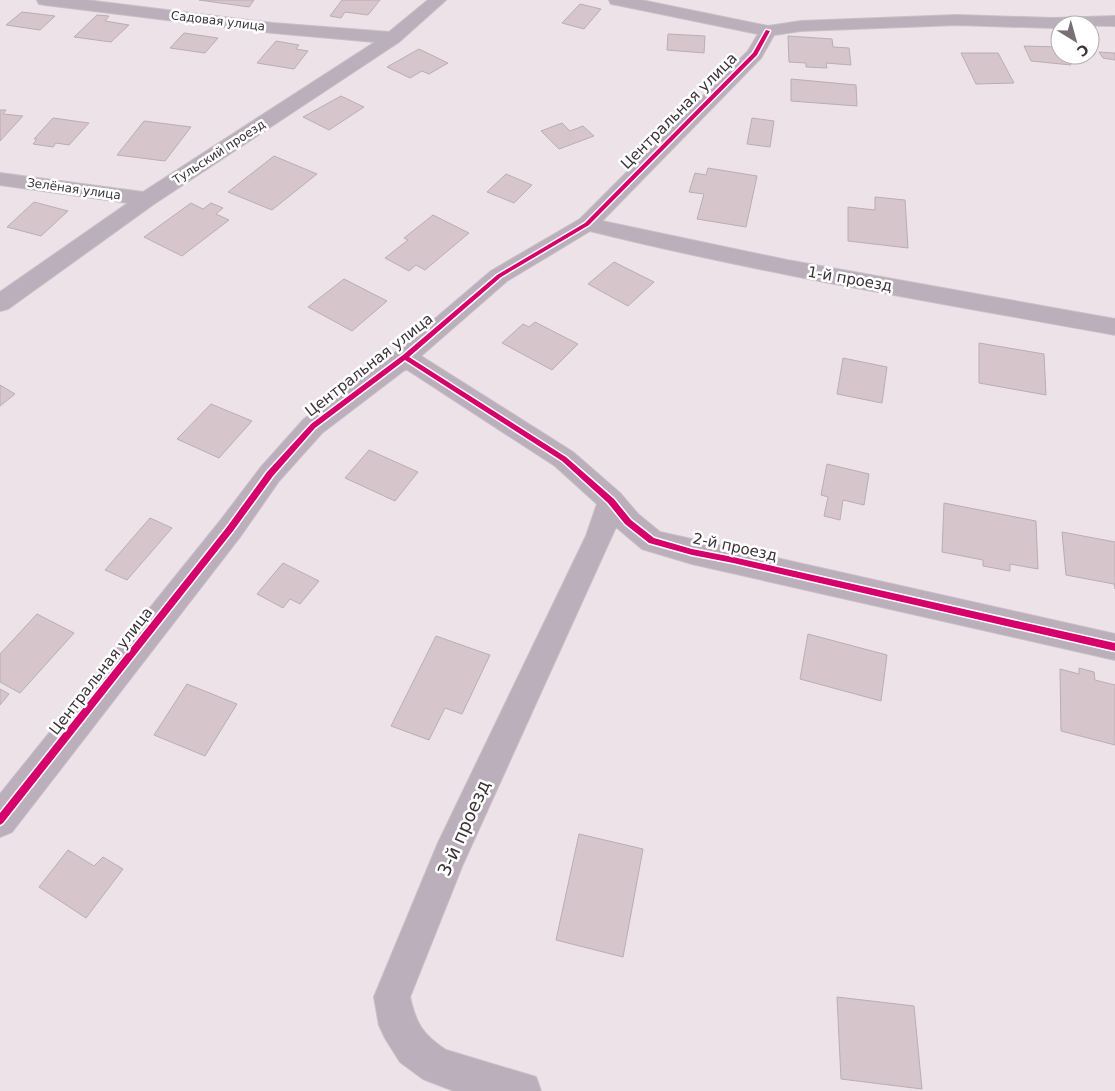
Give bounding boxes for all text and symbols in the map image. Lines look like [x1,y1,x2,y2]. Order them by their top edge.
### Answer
street label: Садовая улица [170,8,266,34]
north arrow [1050,15,1100,65]
text: С [1074,41,1092,60]
street label: Центральная улица [617,49,741,173]
street label: Тульский проезд [169,117,268,188]
street label: Зелёная улица [26,175,122,203]
street label: 1-й проезд [806,263,894,295]
street label: Центральная улица [302,310,436,420]
street label: 2-й проезд [691,529,779,565]
street label: Центральная улица [46,604,156,738]
street label: 3-й проезд [433,777,494,879]

